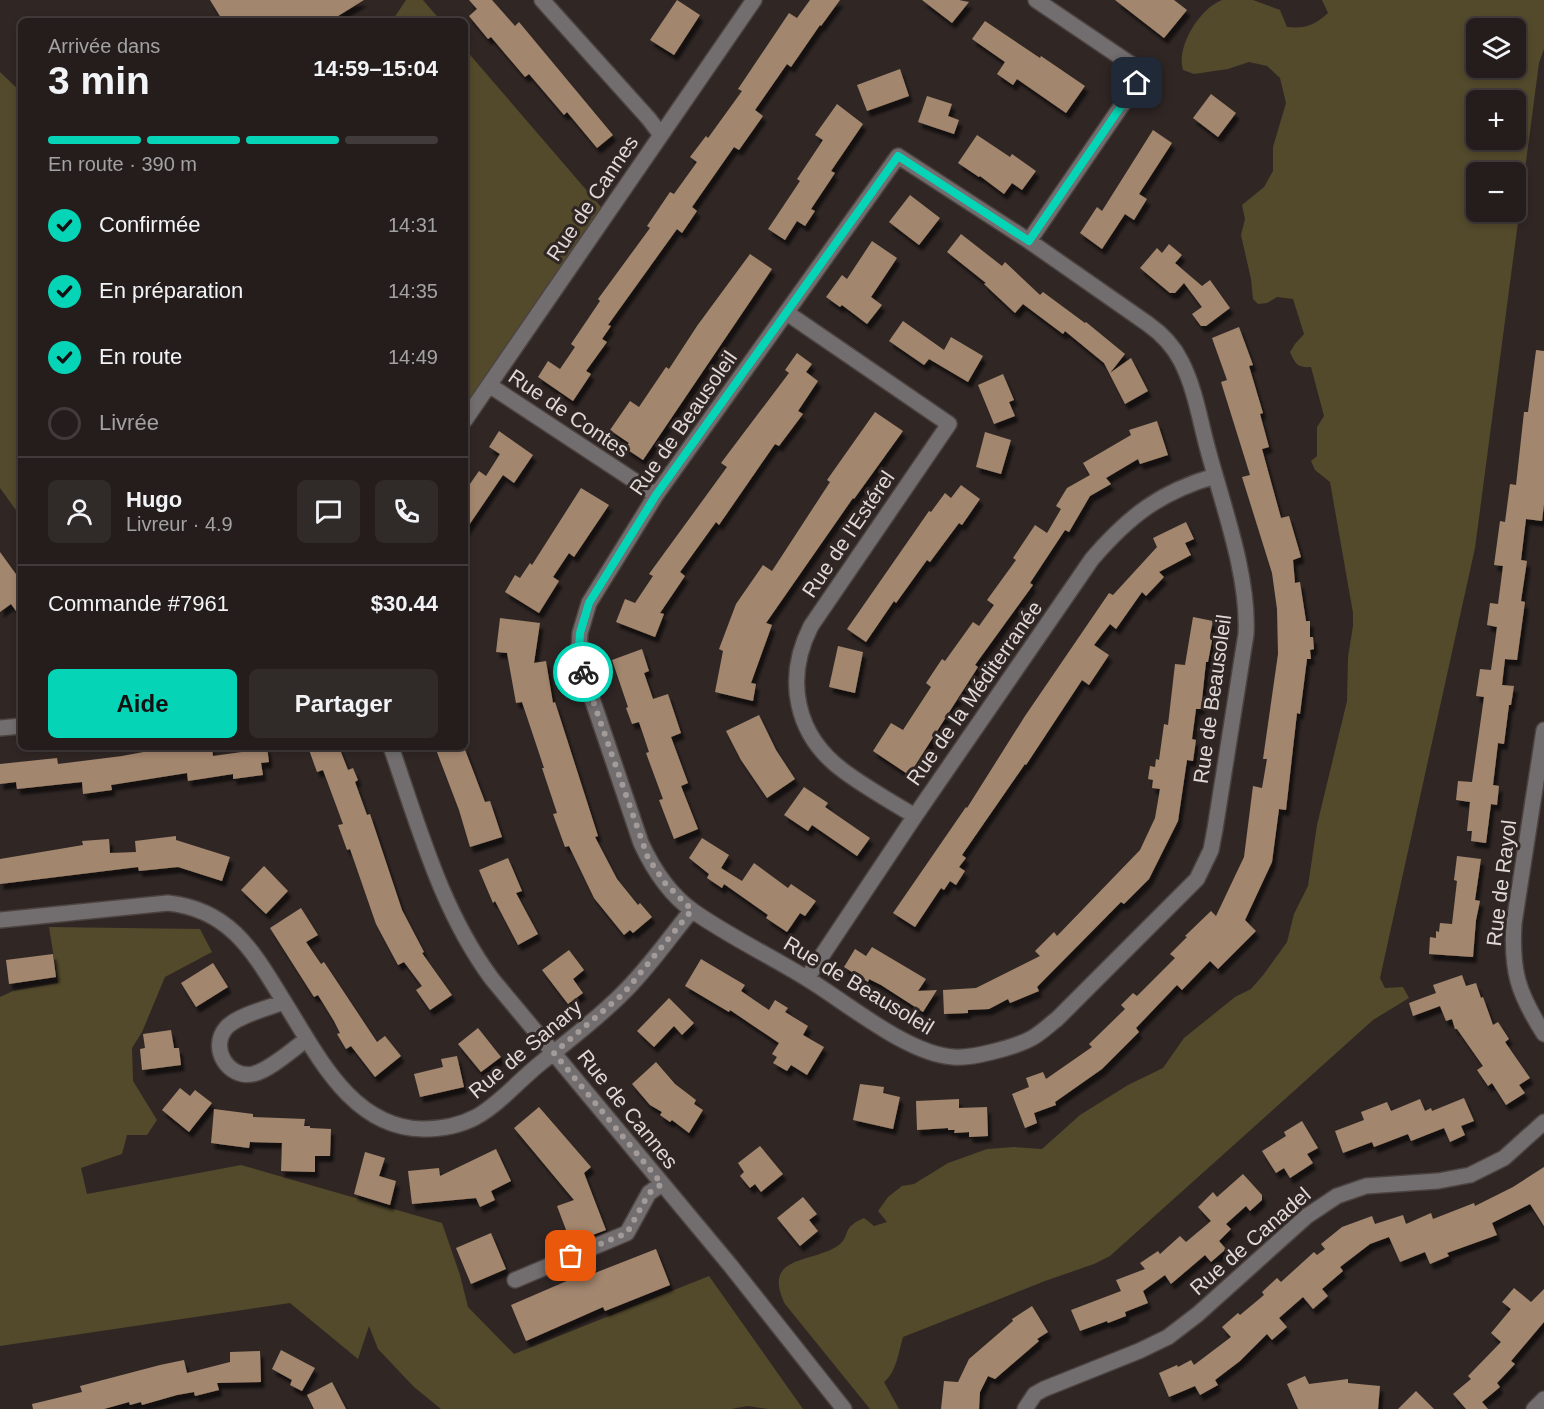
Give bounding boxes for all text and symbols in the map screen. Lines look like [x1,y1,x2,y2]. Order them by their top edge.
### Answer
map controls [1466,18,1526,222]
button: layers [1466,18,1526,78]
text: Arrivée dans [48,35,160,57]
text: 14:59–15:04 [313,56,438,81]
pin [1111,57,1162,108]
text: 3 min [48,59,150,102]
icon: home [1120,66,1153,99]
button: + [1466,90,1526,150]
street label: Rue de Cannes [542,131,642,265]
text: En route · 390 m [48,153,197,175]
button: − [1466,162,1526,222]
icon: check [48,209,81,242]
text: Confirmée [99,212,200,237]
text: 14:31 [388,214,438,236]
icon: check [48,275,81,308]
text: En préparation [99,278,243,303]
text: 14:35 [388,280,438,302]
icon: check [48,341,81,374]
text: En route [99,344,182,369]
text: 14:49 [388,346,438,368]
street label: Rue de Beausoleil [625,347,741,499]
street label: Rue de Contes [504,364,634,462]
text: Livrée [99,410,159,435]
street label: Rue de l'Estérel [797,466,899,602]
button: person [48,480,111,543]
button: chat [297,480,360,543]
button: phone [375,480,438,543]
text: Hugo [126,487,182,512]
text: Livreur · 4.9 [126,513,233,535]
text: Commande #7961 [48,591,229,616]
text: $30.44 [371,591,438,616]
street label: Rue de la Méditerranée [902,597,1046,789]
street label: Rue de Beausoleil [1189,613,1235,785]
courier [553,642,613,702]
icon: bike [567,656,600,689]
button: Aide [48,669,237,738]
button: Partager [249,669,438,738]
street label: Rue de Rayol [1482,818,1520,948]
street label: Rue de Beausoleil [780,931,938,1039]
street label: Rue de Sanary [464,995,586,1103]
street label: Rue de Cannes [573,1045,683,1173]
street label: Rue de Canadel [1185,1183,1315,1299]
pin [545,1230,596,1281]
icon: bag [554,1239,587,1272]

